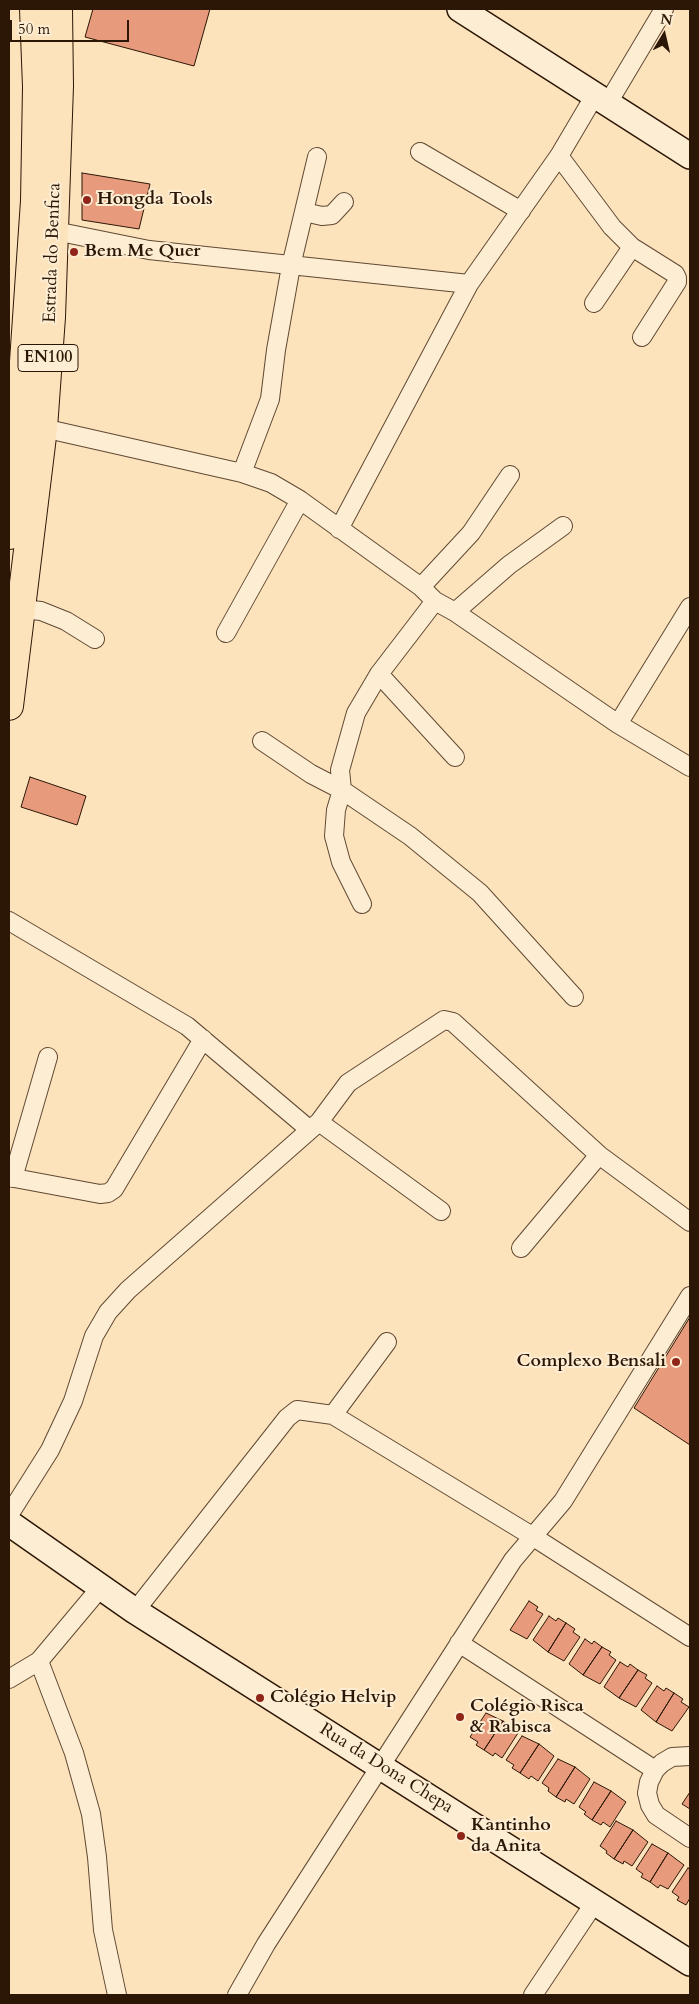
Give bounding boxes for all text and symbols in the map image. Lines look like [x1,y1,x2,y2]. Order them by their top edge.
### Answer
text: N [659,9,674,30]
scale bar [12,10,131,42]
north arrow [639,10,689,60]
text: 50 m [18,19,50,39]
street label: Estrada do Benfica [40,183,66,323]
place label: Hongda Tools [97,189,213,211]
marker: Hongda Tools [81,194,93,206]
place label: Bem Me Quer [84,241,201,263]
marker: Bem Me Quer [68,246,80,258]
road number: EN100 [18,344,78,372]
place label: Complexo Bensali [516,1351,666,1373]
marker: Complexo Bensali [670,1356,682,1368]
place label: Colégio Helvip [270,1687,396,1709]
marker: Colégio Helvip [254,1692,266,1704]
place label: Colégio Risca & Rabisca [470,1696,584,1738]
marker: Colégio Risca & Rabisca [454,1711,466,1723]
street label: Rua da Dona Chepa [315,1719,457,1819]
place label: Kantinho da Anita [471,1815,551,1858]
marker: Kantinho da Anita [455,1830,467,1842]

